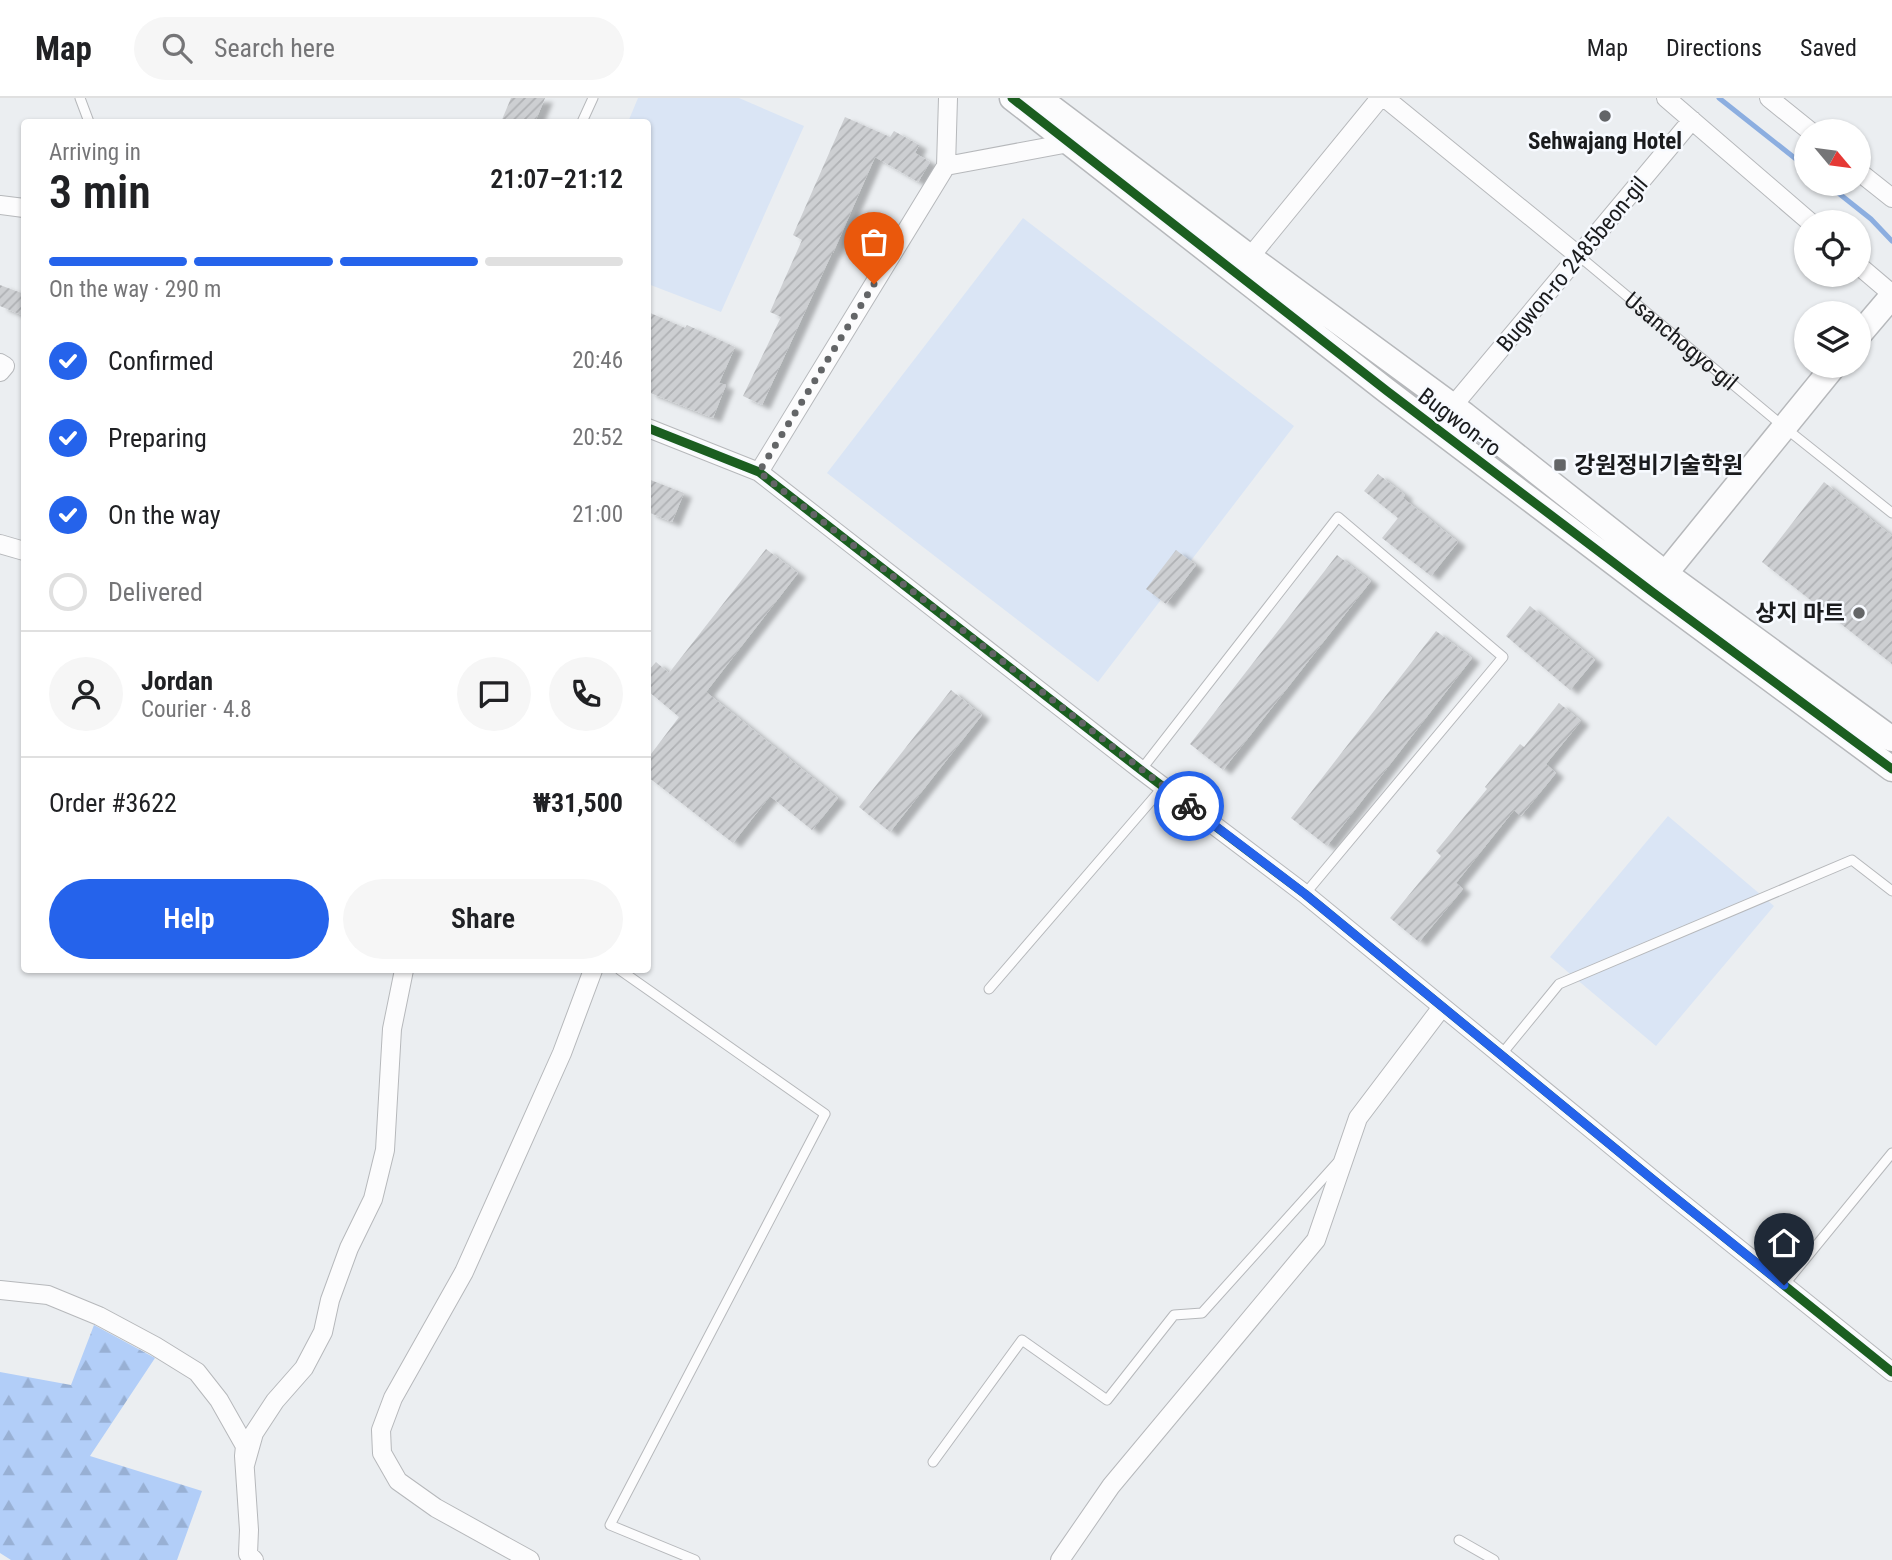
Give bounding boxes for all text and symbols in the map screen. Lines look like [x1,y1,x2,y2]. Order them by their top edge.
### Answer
search box [134,17,624,80]
text: Map [35,29,92,68]
icon: search [158,29,196,67]
text: Search here [214,33,335,63]
text: Map [1587,34,1628,62]
text: Directions [1666,34,1762,62]
text: Saved [1800,34,1857,62]
marker: Sehwajang Hotel [1597,108,1613,124]
north arrow [1794,119,1871,196]
map controls [1794,119,1871,378]
place label: Sehwajang Hotel [1528,128,1682,155]
text: Arriving in [49,139,141,166]
text: 21:07–21:12 [490,164,623,194]
text: 3 min [49,165,151,219]
street label: Bugwon-ro 2485beon-gil [1491,171,1653,357]
button: locate [1794,210,1871,287]
pin [844,212,904,284]
icon: bag [855,223,893,261]
text: On the way · 290 m [49,276,221,303]
street label: Usanchogyo-gil [1619,287,1743,396]
button: layers [1794,301,1871,378]
icon: check [49,342,87,380]
text: Confirmed [108,346,214,376]
text: 20:46 [572,347,623,374]
street label: Bugwon-ro [1413,383,1506,462]
icon: check [49,419,87,457]
text: Preparing [108,423,207,453]
text: 20:52 [572,424,623,451]
place label: 강원정비기술학원 [1574,452,1743,479]
marker: 강원정비기술학원 [1552,457,1568,473]
icon: check [49,496,87,534]
text: On the way [108,500,221,530]
text: 21:00 [572,501,623,528]
text: Delivered [108,577,203,607]
place label: 상지 마트 [1755,600,1845,627]
marker: 상지 마트 [1851,605,1867,621]
button: person [49,657,123,731]
button: chat [457,657,531,731]
button: phone [549,657,623,731]
text: Jordan [141,666,213,696]
text: Courier · 4.8 [141,696,252,723]
courier [1154,771,1224,841]
icon: bike [1170,787,1208,825]
text: Order #3622 [49,788,177,818]
text: ₩31,500 [533,788,623,818]
button: Help [49,879,329,959]
button: Share [343,879,623,959]
pin [1754,1213,1814,1285]
icon: home [1765,1224,1803,1262]

